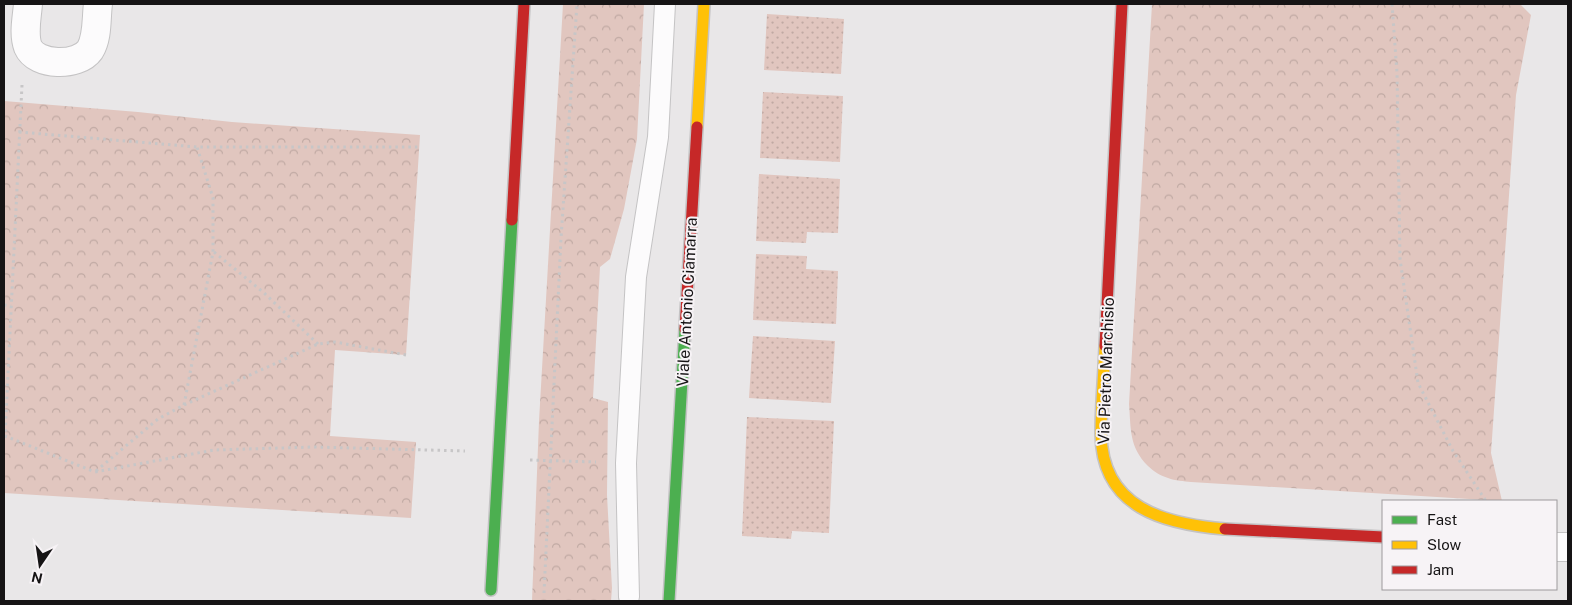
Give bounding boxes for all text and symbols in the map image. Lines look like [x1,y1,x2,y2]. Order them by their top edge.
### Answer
street label: Viale Antonio Ciamarra [673,217,701,387]
street label: Via Pietro Marchisio [1094,297,1118,445]
legend [1382,500,1557,590]
text: Fast [1427,511,1457,528]
text: Slow [1427,536,1462,553]
north arrow [15,540,65,590]
text: Jam [1427,561,1454,578]
text: N [30,569,44,587]

